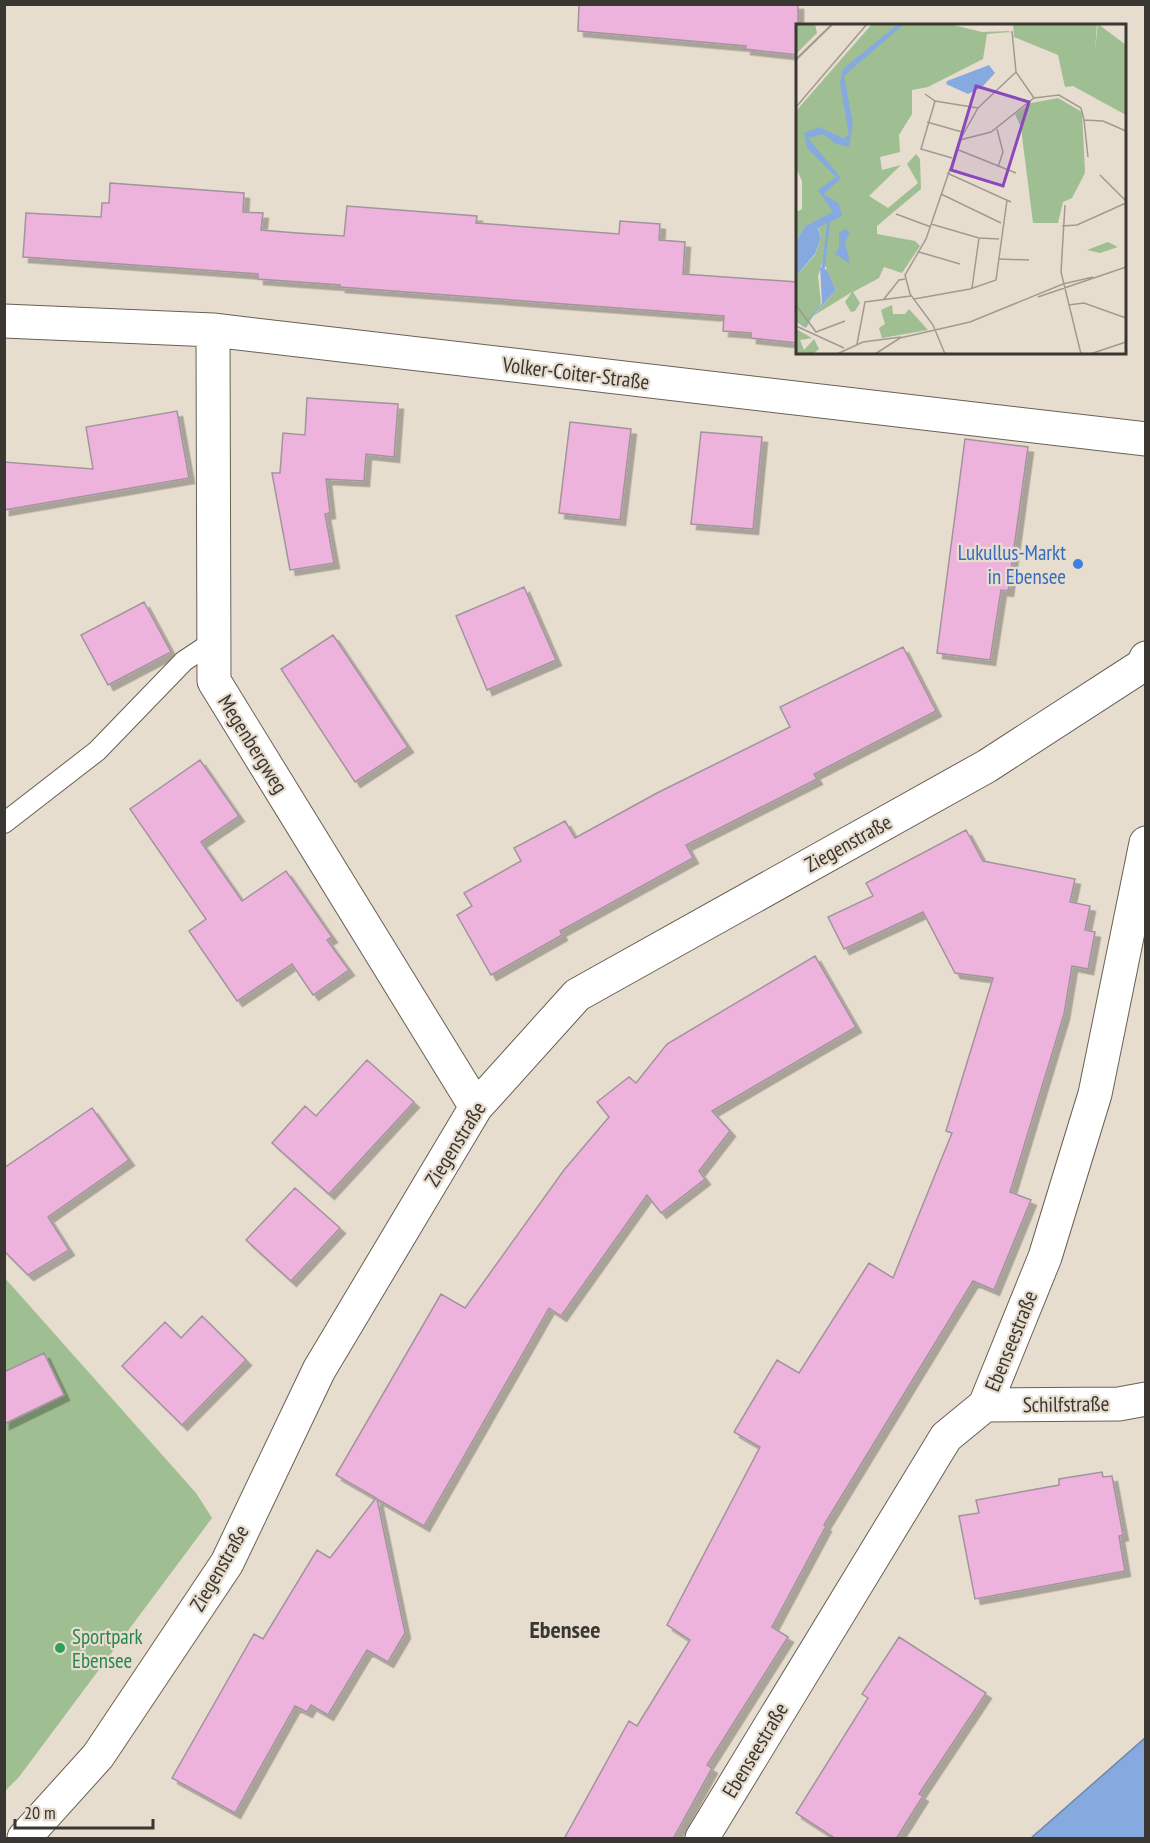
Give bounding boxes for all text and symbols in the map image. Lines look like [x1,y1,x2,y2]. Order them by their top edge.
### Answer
inset map [796,24,1126,354]
street label: Volker-Coiter-Straße [500,350,651,395]
place label: Lukullus-Markt in Ebensee [958,539,1066,590]
marker: Lukullus-Markt in Ebensee [1071,557,1085,571]
street label: Megenbergweg [212,690,294,798]
street label: Ziegenstraße [800,808,896,878]
street label: Ziegenstraße [418,1096,492,1192]
street label: Ebenseestraße [979,1287,1043,1395]
street label: Schilfstraße [1023,1390,1109,1418]
street label: Ziegenstraße [184,1520,254,1616]
district label: Ebensee [530,1614,600,1645]
place label: Sportpark Ebensee [72,1623,143,1674]
marker: Sportpark Ebensee [53,1641,67,1655]
street label: Ebenseestraße [716,1698,794,1802]
scale bar [15,1792,153,1830]
text: 20 m [24,1801,56,1824]

